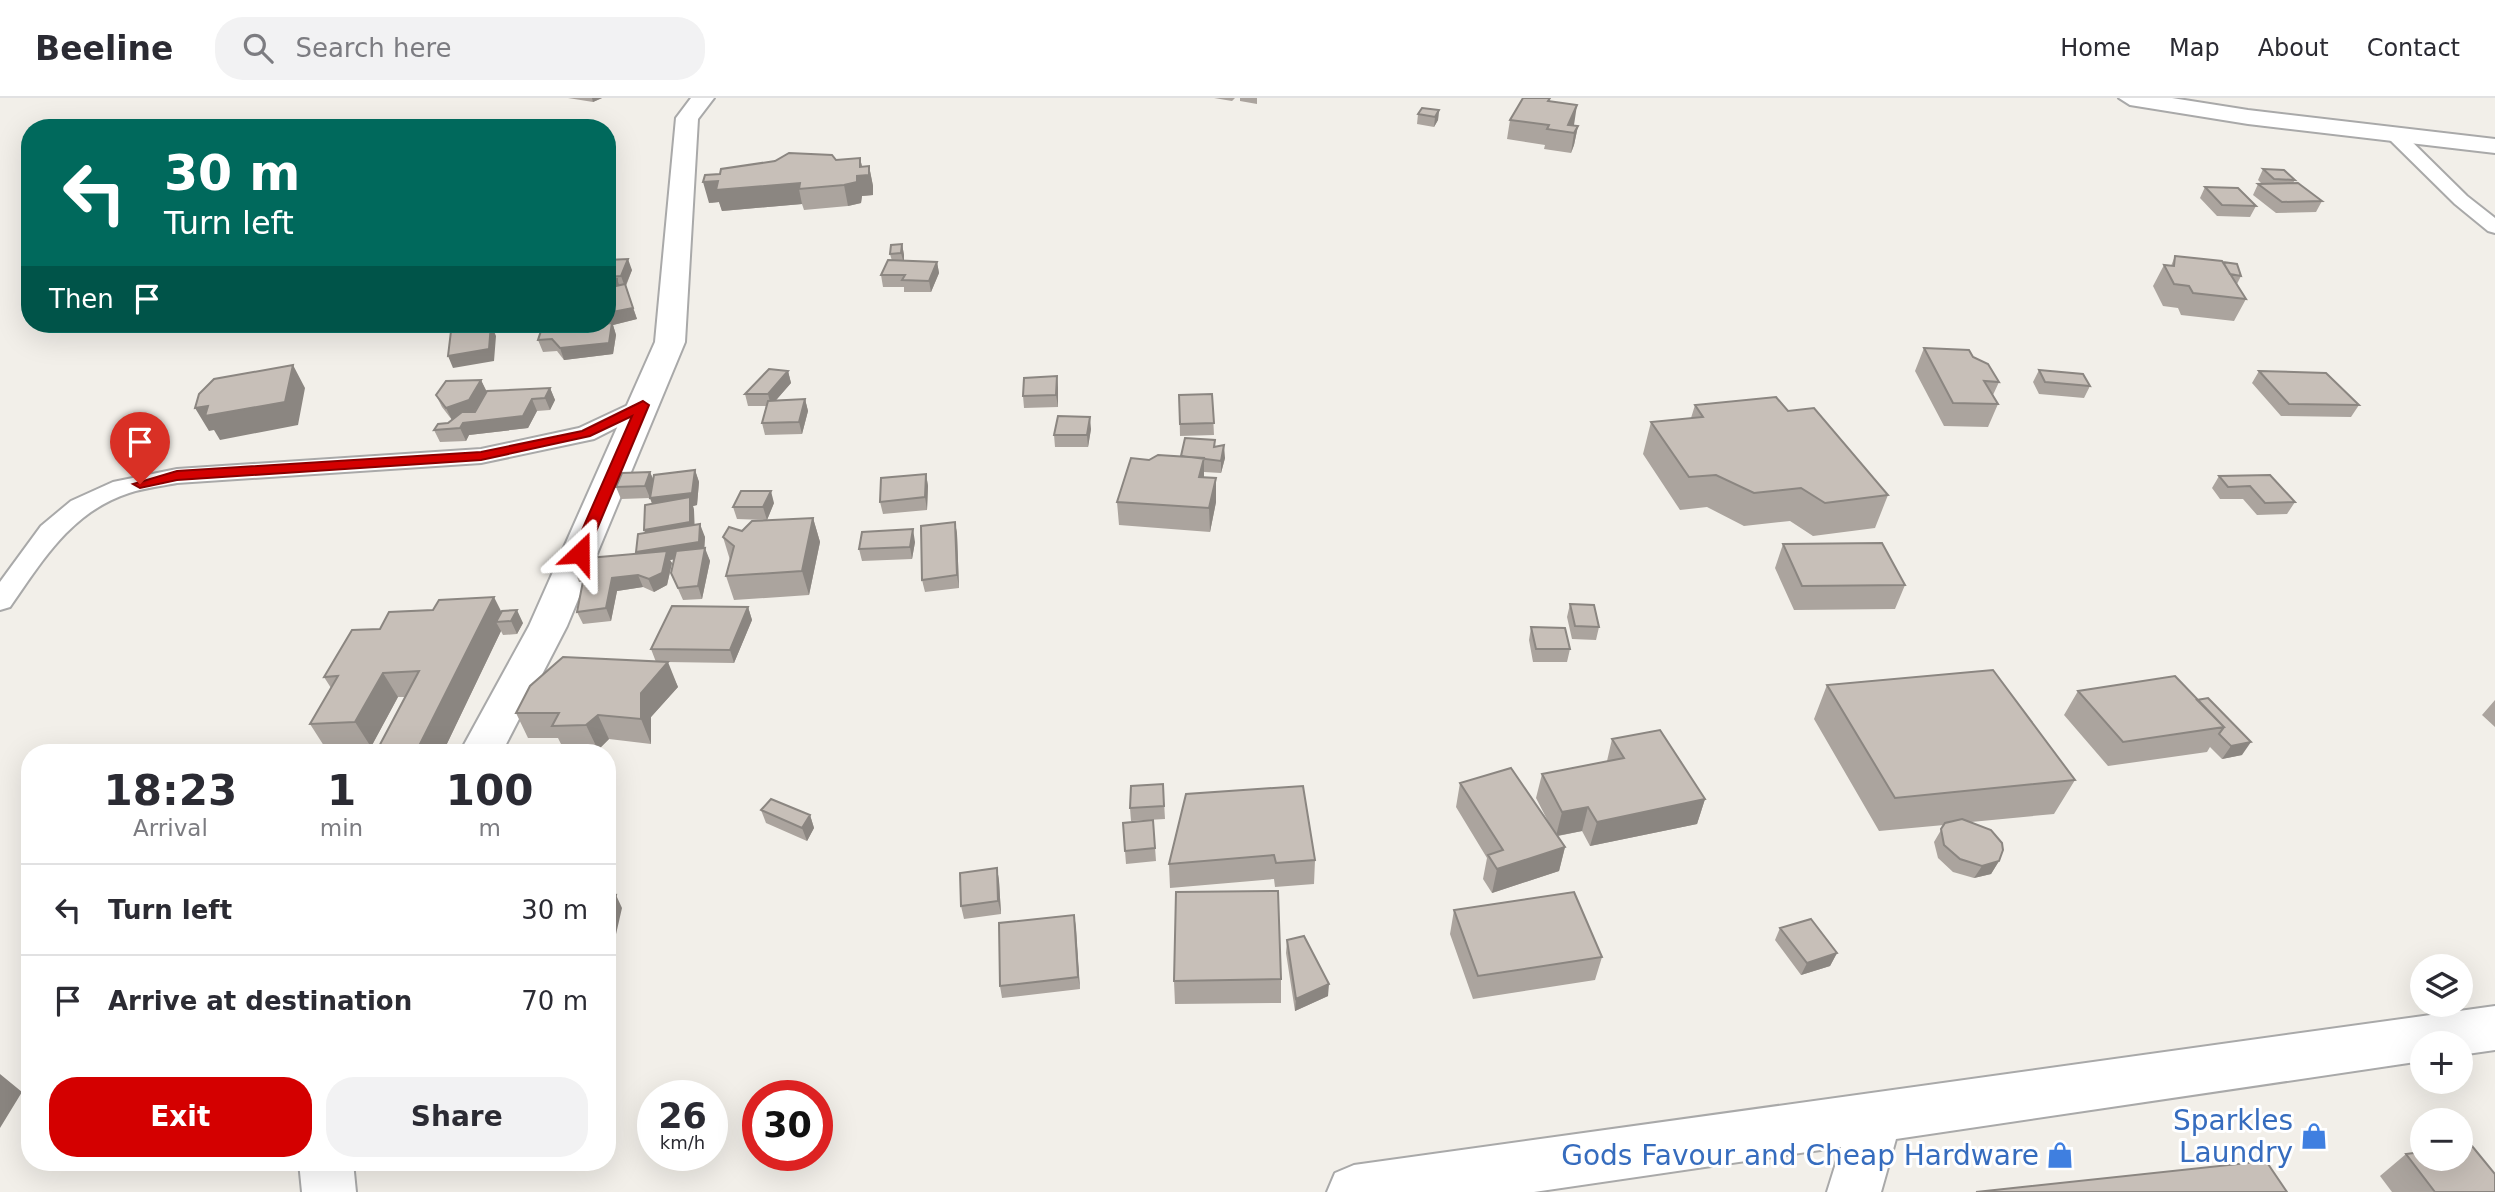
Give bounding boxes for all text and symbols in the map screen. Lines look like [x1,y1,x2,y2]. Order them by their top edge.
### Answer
search box [215,17,705,80]
text: Beeline [35,29,173,68]
icon: search [239,29,277,67]
text: Search here [295,33,452,63]
text: Home [2060,34,2131,62]
text: Map [2169,34,2220,62]
text: About [2258,34,2329,62]
text: Contact [2367,34,2460,62]
text: 30 m [164,145,300,202]
icon: left [49,147,140,238]
text: Turn left [164,204,294,242]
icon: arrive [128,280,166,318]
text: Then [49,284,114,314]
pin [110,412,170,484]
icon: arrive [121,423,159,461]
position arrow [543,516,617,590]
text: 18:23 [104,766,237,815]
text: 1 [327,766,356,815]
text: 100 [446,766,533,815]
text: Arrival [133,815,208,841]
text: min [320,815,363,841]
text: m [478,815,501,841]
icon: left [49,891,87,929]
text: Turn left [108,895,232,925]
text: 30 m [521,895,588,925]
map controls [2410,954,2473,1171]
button: layers [2410,954,2473,1017]
icon: arrive [49,982,87,1020]
text: Arrive at destination [108,986,412,1016]
text: 70 m [521,986,588,1016]
button: + [2410,1031,2473,1094]
button: Exit [49,1077,312,1157]
button: Share [326,1077,588,1157]
speed limit sign: 30 [742,1080,833,1171]
text: 26 [658,1096,707,1136]
place label: Sparkles Laundry [2173,1104,2293,1169]
button: − [2410,1108,2473,1171]
shop icon: Sparkles Laundry [2299,1121,2329,1151]
text: km/h [660,1132,705,1153]
place label: Gods Favour and Cheap Hardware [1561,1139,2039,1172]
shop icon: Gods Favour and Cheap Hardware [2045,1140,2075,1170]

